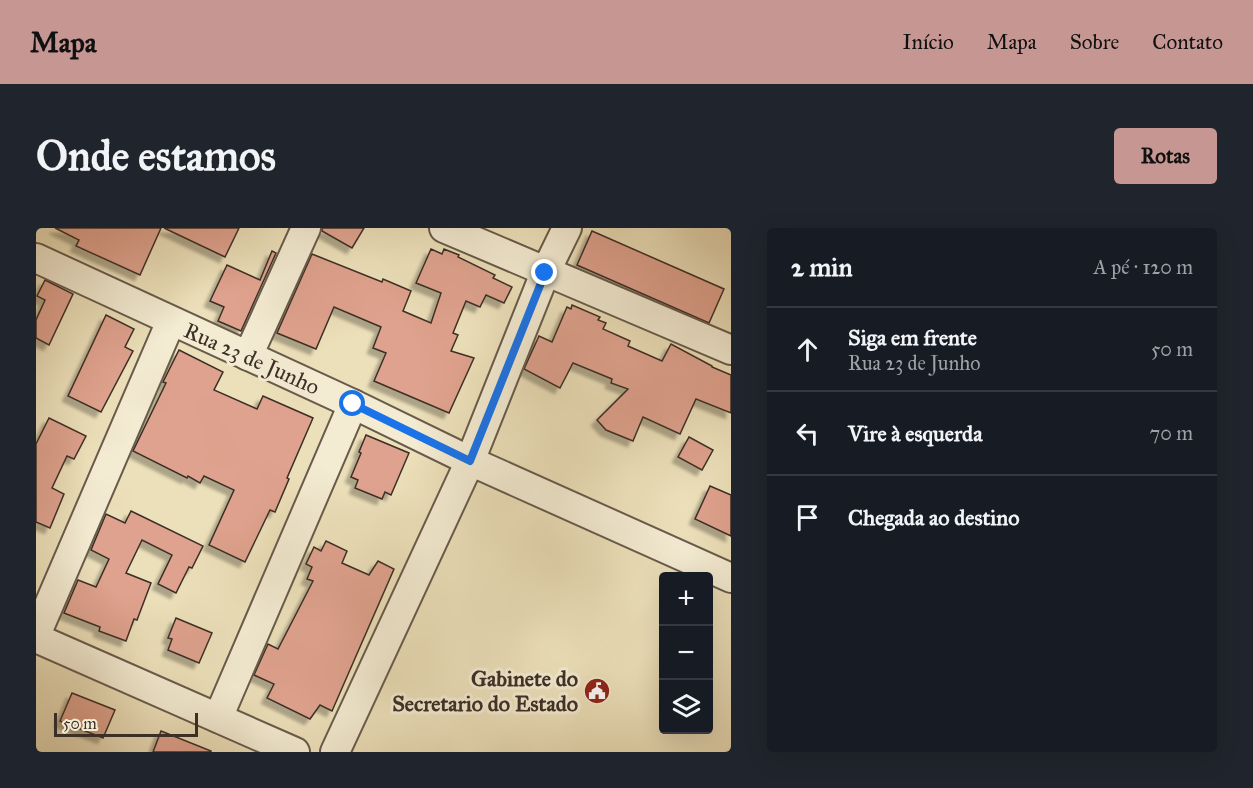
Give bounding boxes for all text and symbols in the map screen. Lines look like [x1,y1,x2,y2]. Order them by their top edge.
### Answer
text: Mapa [30,25,97,60]
text: Início [903,29,954,55]
text: Mapa [987,29,1037,55]
text: Sobre [1070,29,1119,55]
text: Contato [1152,29,1223,55]
button: Rotas [1114,128,1217,184]
text: Onde estamos [36,130,276,182]
text: 2 min [791,251,852,283]
text: A pé · 120 m [1093,255,1193,279]
route end [531,259,557,285]
street label: Rua 23 de Junho [180,316,324,400]
text: Siga em frente [848,324,977,351]
icon: ahead [791,333,824,366]
text: 50 m [1151,337,1193,361]
text: Rua 23 de Junho [848,351,981,375]
route start [339,390,365,416]
icon: left [791,417,824,450]
text: Vire à esquerda [848,420,982,447]
text: 70 m [1150,421,1193,445]
icon: arrive [791,501,824,534]
text: Chegada ao destino [848,504,1019,531]
map controls [659,572,713,734]
button: + [659,572,713,626]
button: − [659,626,713,680]
place label: Gabinete do Secretario do Estado [392,665,578,717]
public building icon: Gabinete do Secretario do Estado [582,676,612,706]
button: layers [659,680,713,734]
scale bar [54,710,198,738]
text: 50 m [63,714,97,733]

